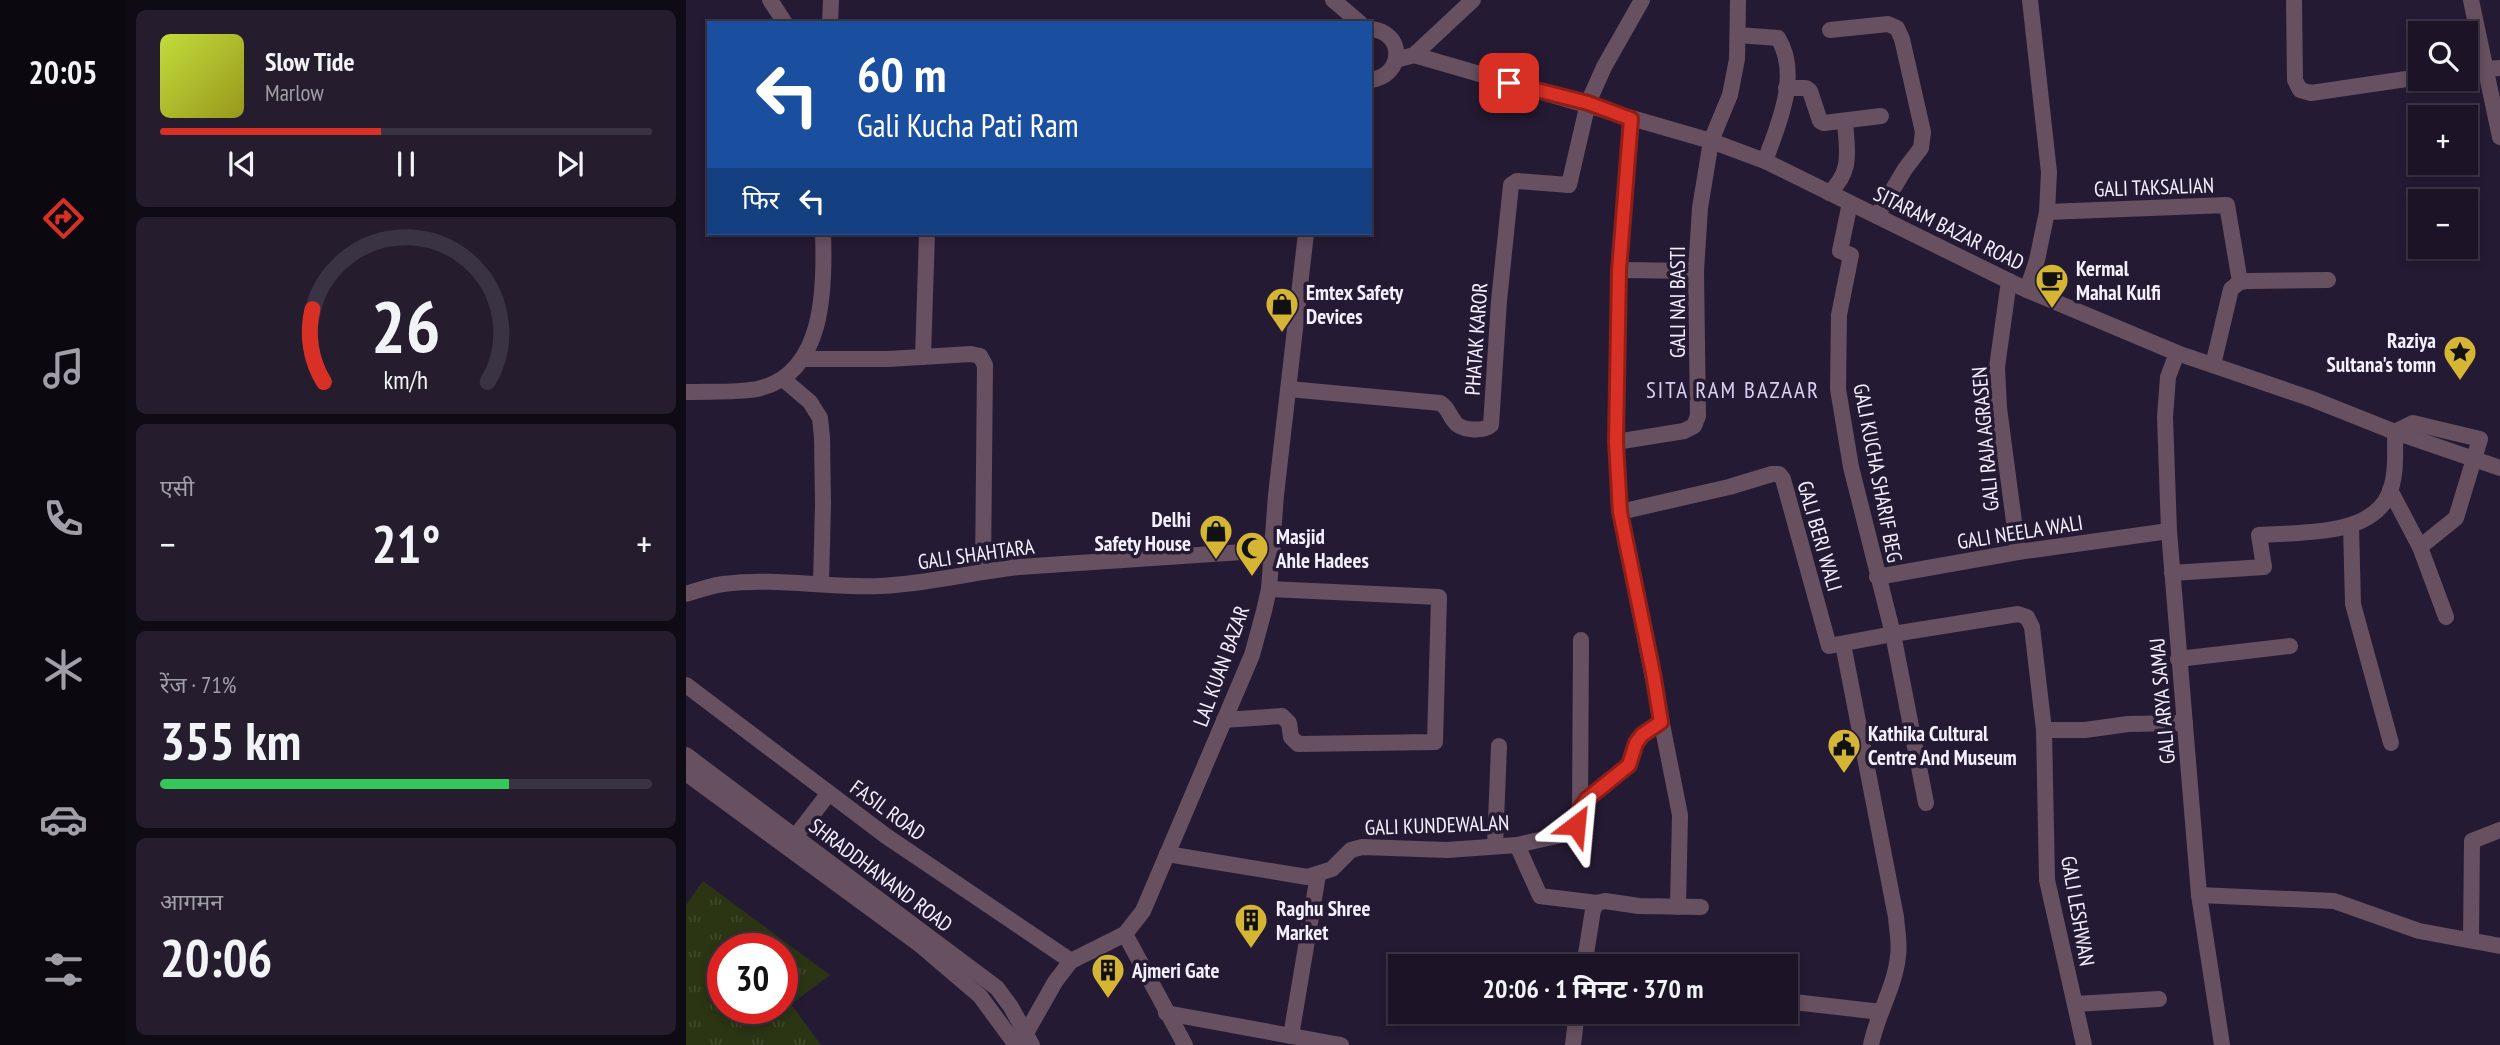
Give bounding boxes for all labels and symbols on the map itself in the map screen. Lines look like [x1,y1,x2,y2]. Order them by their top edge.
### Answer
pin [1479,53,1539,113]
street label: GALI TAKSALIAN [2094,171,2214,203]
street label: SITARAM BAZAR ROAD [1869,180,2029,276]
street label: GALI NAI BASTI [1664,246,1691,358]
place label: Kermal Mahal Kulfi [2076,255,2161,306]
cafe icon: Kermal Mahal Kulfi [2033,261,2071,310]
place label: Emtex Safety Devices [1306,279,1404,330]
street label: PHATAK KAROR [1459,282,1493,396]
shop icon: Emtex Safety Devices [1263,285,1301,334]
place label: Raziya Sultana's tomn [2327,327,2436,378]
place icon: Raziya Sultana's tomn [2441,333,2479,382]
street label: GALI RAJA AGRASEN [1965,366,2005,512]
district label: SITA RAM BAZAAR [1646,375,1820,404]
street label: GALI KUCHA SHARIF BEG [1847,381,1909,565]
street label: GALI BERI WALI [1791,478,1849,594]
place label: Delhi Safety House [1095,506,1191,557]
street label: GALI NEELA WALI [1955,509,2085,555]
shop icon: Delhi Safety House [1197,512,1235,561]
place label: Masjid Ahle Hadees [1275,523,1369,574]
mosque icon: Masjid Ahle Hadees [1233,529,1271,578]
street label: GALI SHAHTARA [916,532,1036,576]
street label: LAL KUAN BAZAR [1187,602,1255,730]
street label: GALI ARYA SAMAJ [2143,637,2181,765]
place label: Kathika Cultural Centre And Museum [1868,720,2017,771]
public building icon: Kathika Cultural Centre And Museum [1825,726,1863,775]
street label: FASIL ROAD [845,774,931,846]
position arrow [1539,788,1613,862]
street label: GALI KUNDEWALAN [1364,809,1510,841]
street label: SHRADDHANAND ROAD [804,812,958,938]
street label: GALI LESHWAN [2055,854,2101,968]
place label: Raghu Shree Market [1276,895,1370,946]
building icon: Raghu Shree Market [1232,901,1270,950]
speed limit sign: 30 [707,933,798,1024]
building icon: Ajmeri Gate [1089,951,1127,1000]
place label: Ajmeri Gate [1131,957,1219,984]

